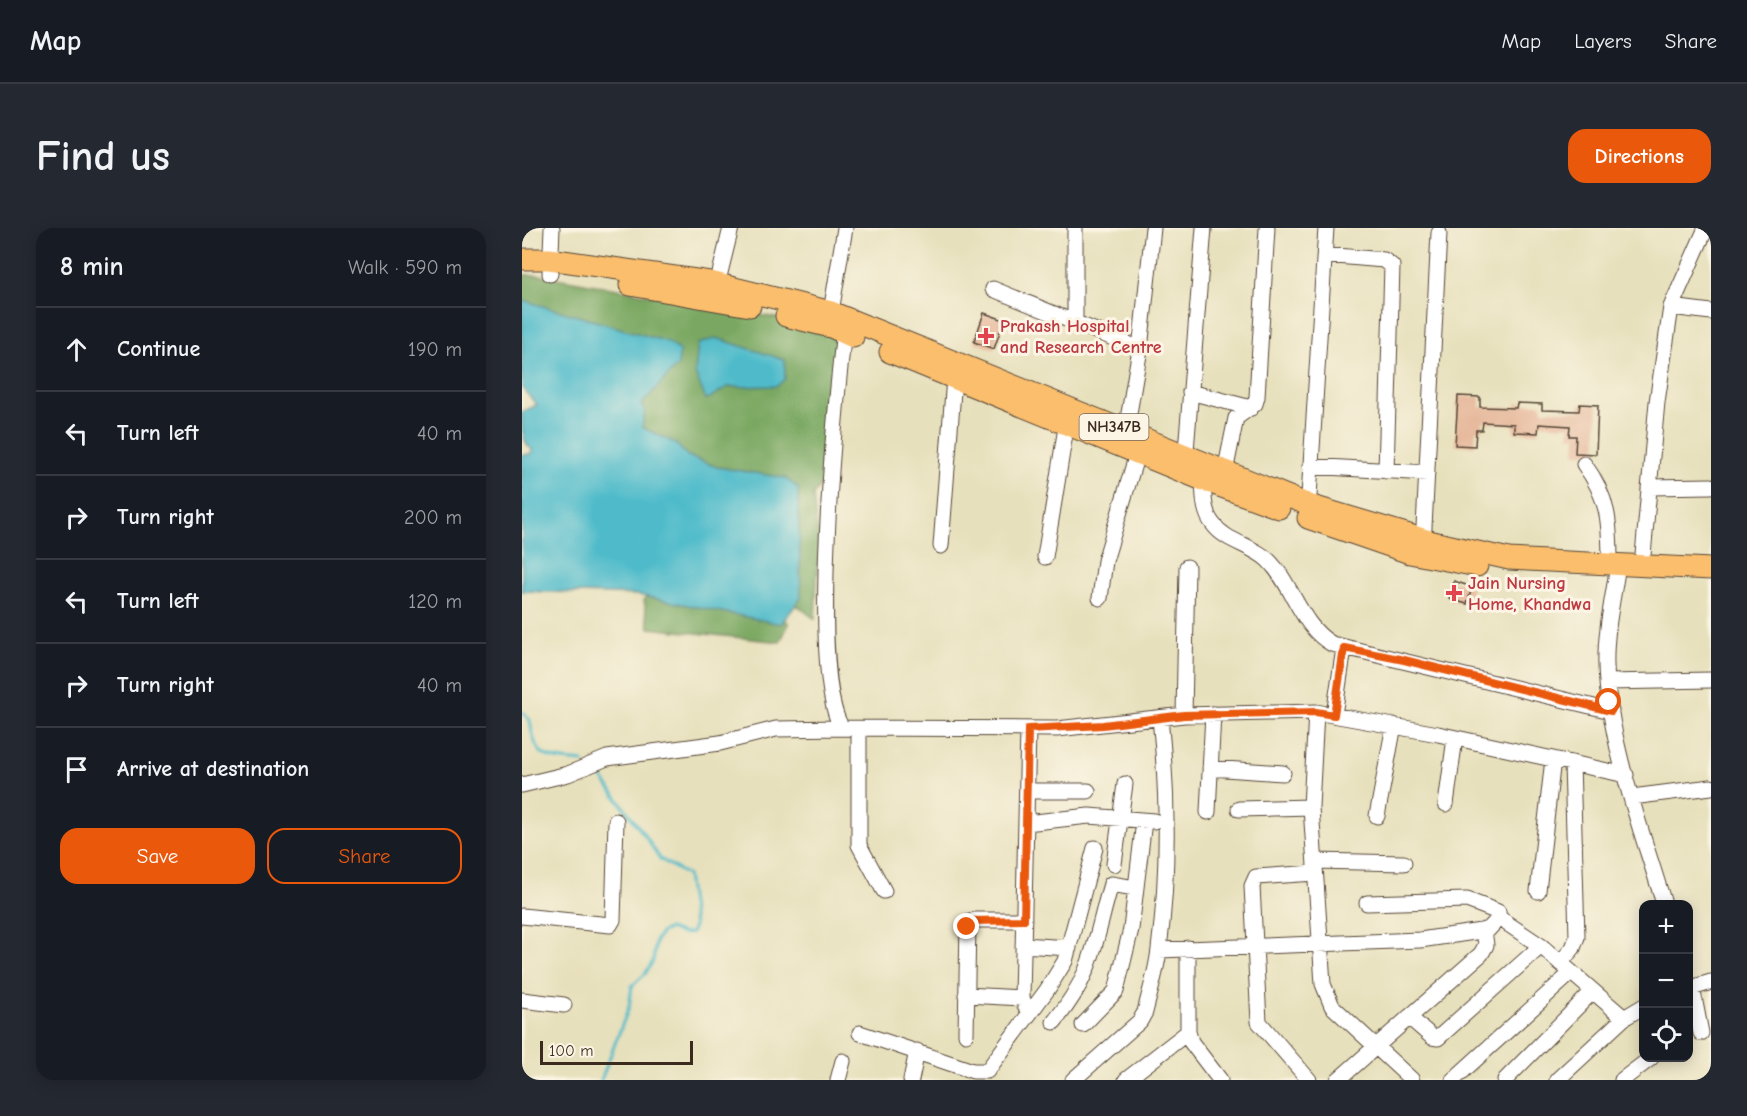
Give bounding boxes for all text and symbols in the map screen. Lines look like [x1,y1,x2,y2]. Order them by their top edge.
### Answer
text: Map [30,25,81,57]
text: Map [1502,29,1541,53]
text: Layers [1574,29,1632,53]
text: Share [1665,29,1717,53]
button: Directions [1568,129,1711,183]
text: Find us [36,132,170,181]
text: 8 min [60,252,124,282]
text: Walk · 590 m [348,256,462,279]
place label: Prakash Hospital and Research Centre [1000,316,1162,358]
marker: Prakash Hospital and Research Centre [977,327,995,345]
icon: ahead [60,333,93,366]
text: Continue [117,336,200,362]
text: 190 m [408,338,462,361]
road number: NH347B [1080,414,1148,440]
icon: left [60,417,93,450]
text: Turn left [117,420,199,446]
text: 40 m [417,422,462,445]
icon: right [60,501,93,534]
text: Turn right [117,504,214,530]
text: 200 m [404,506,462,529]
place label: Jain Nursing Home, Khandwa [1468,573,1591,615]
marker: Jain Nursing Home, Khandwa [1445,584,1463,602]
icon: left [60,585,93,618]
text: Turn left [117,588,199,614]
text: 120 m [408,590,462,613]
icon: right [60,669,93,702]
text: Turn right [117,672,214,698]
text: 40 m [417,674,462,697]
route start [1595,688,1621,714]
icon: arrive [60,753,93,786]
text: Arrive at destination [117,756,309,782]
button: Save [60,828,255,884]
button: Share [267,828,462,884]
map controls [1639,900,1693,1062]
button: + [1639,900,1693,954]
route end [953,913,979,939]
button: − [1639,954,1693,1008]
button: locate [1639,1008,1693,1062]
scale bar [540,1038,693,1066]
text: 100 m [549,1042,593,1060]

